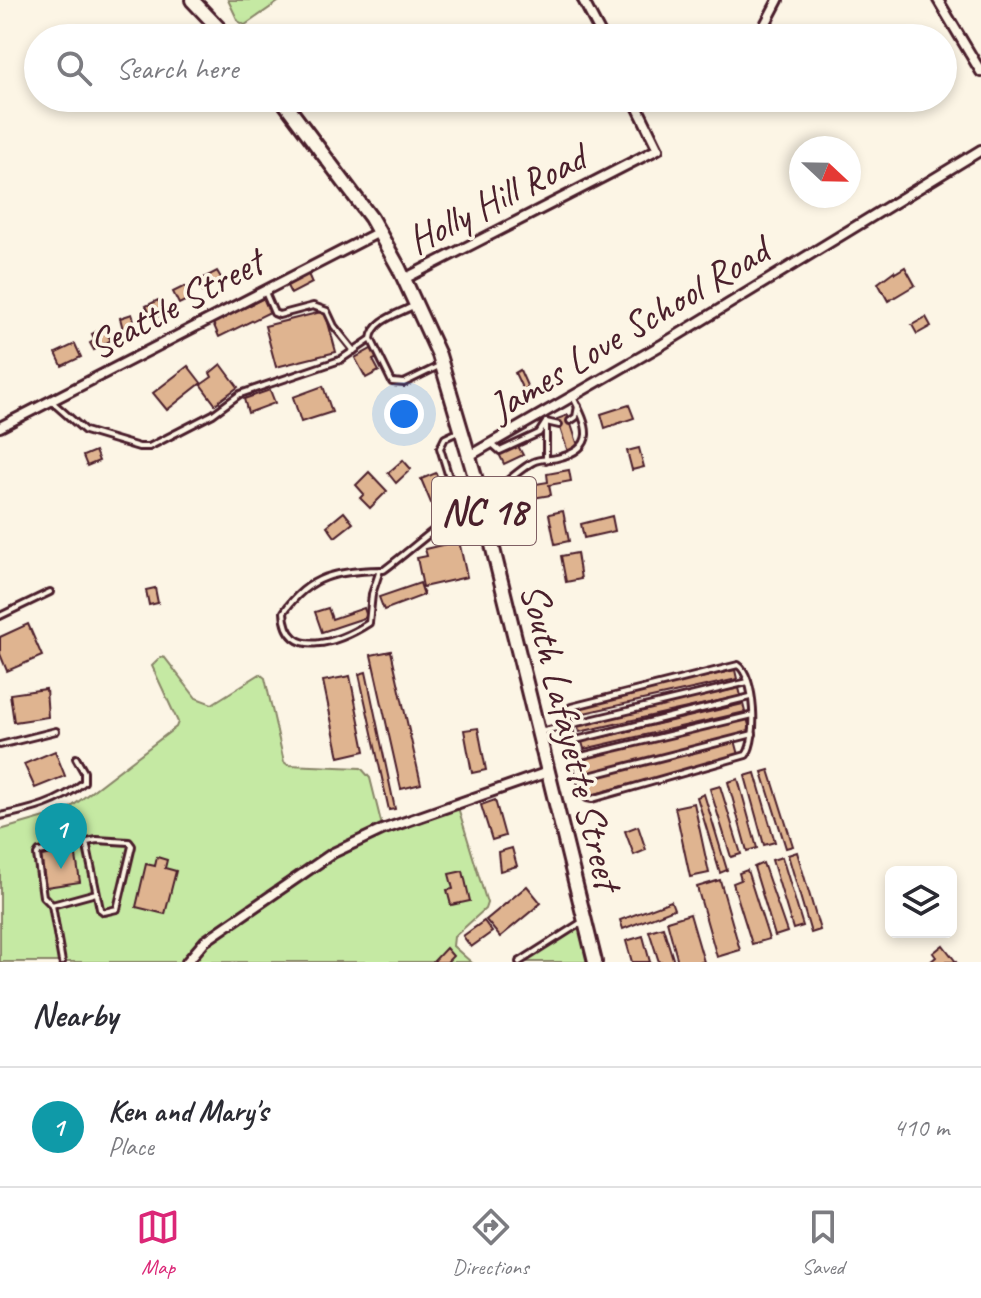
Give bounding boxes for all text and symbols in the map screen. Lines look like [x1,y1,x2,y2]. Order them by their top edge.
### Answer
search box [24,24,957,112]
icon: search [52,46,96,90]
text: Search here [116,49,238,87]
street label: Holly Hill Road [399,130,599,265]
north arrow [789,136,861,208]
street label: James Love School Road [478,222,783,433]
street label: Seattle Street [80,234,276,371]
your location [384,394,424,434]
road number: NC 18 [432,477,536,545]
street label: South Lafayette Street [509,578,635,900]
pin: 1 [35,803,87,869]
map controls [885,866,957,938]
button: layers [885,866,957,938]
text: Nearby [32,993,118,1036]
text: Ken and Mary's [108,1092,268,1130]
text: 1 [52,1111,64,1144]
text: 410 m [893,1111,949,1144]
text: Place [108,1130,154,1163]
tab: Map [136,1205,180,1281]
tab: Directions [452,1205,529,1281]
tab: Saved [801,1205,845,1281]

